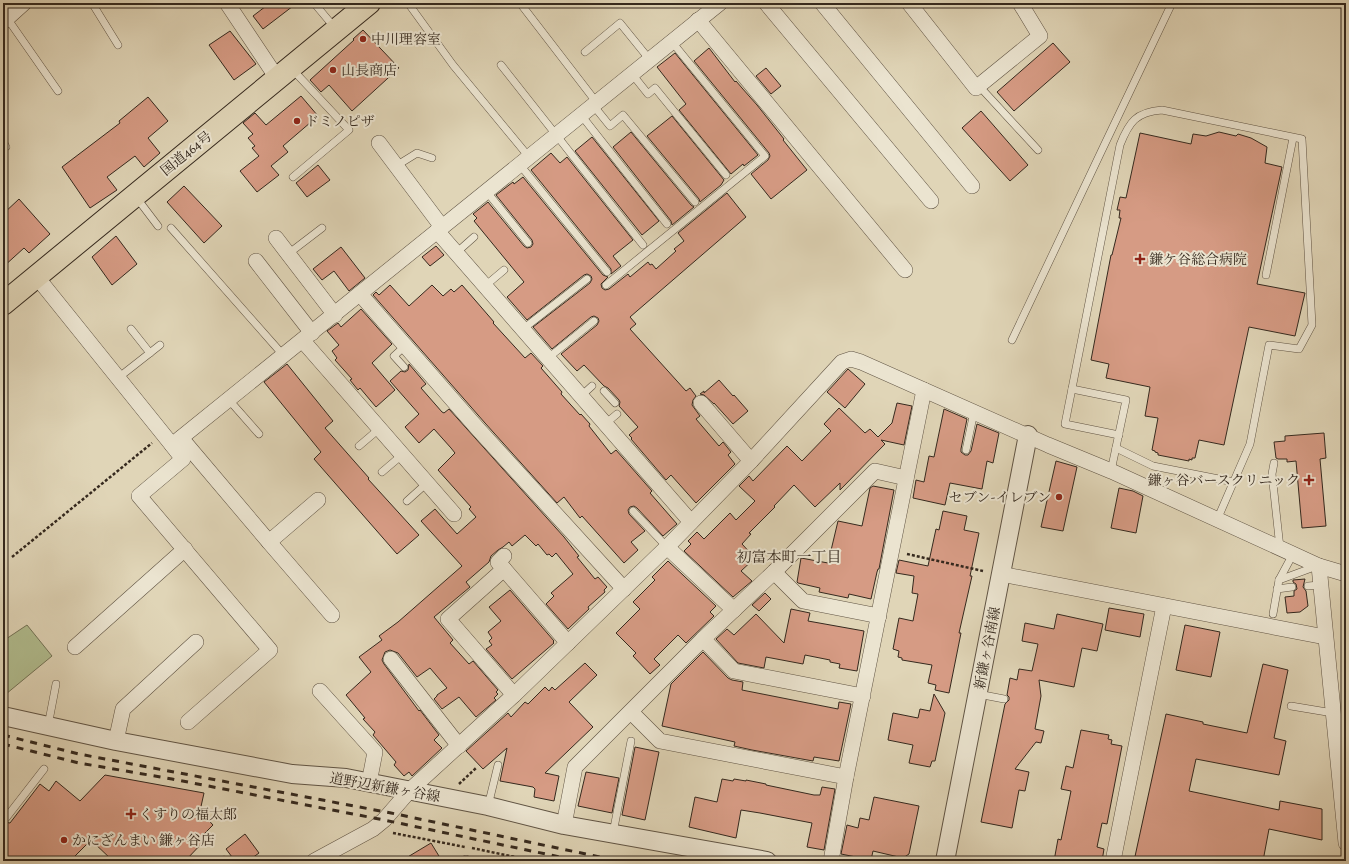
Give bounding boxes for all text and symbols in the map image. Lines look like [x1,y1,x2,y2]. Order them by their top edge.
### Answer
place label: 中川理容室 [371,30,441,49]
marker: 中川理容室 [358,34,368,44]
place label: 山長商店 [341,61,397,80]
marker: 山長商店 [328,65,338,75]
place label: ドミノピザ [305,112,375,131]
marker: ドミノピザ [292,116,302,126]
street label: 国道464号 [157,127,216,180]
place label: 鎌ケ谷総合病院 [1149,250,1247,269]
marker: 鎌ケ谷総合病院 [1134,253,1146,265]
place label: 鎌ヶ谷バースクリニック [1148,471,1300,490]
marker: 鎌ヶ谷バースクリニック [1303,474,1315,486]
place label: セブン-イレブン [949,488,1051,507]
marker: セブン-イレブン [1054,492,1064,502]
district label: 初富本町一丁目 [736,547,842,567]
street label: 新鎌ヶ谷南線 [970,605,1005,691]
street label: 道野辺新鎌ヶ谷線 [328,768,442,807]
place label: くすりの福太郎 [139,805,237,824]
marker: くすりの福太郎 [126,809,136,819]
place label: かにざんまい 鎌ヶ谷店 [72,831,215,850]
marker: かにざんまい 鎌ヶ谷店 [59,835,69,845]

